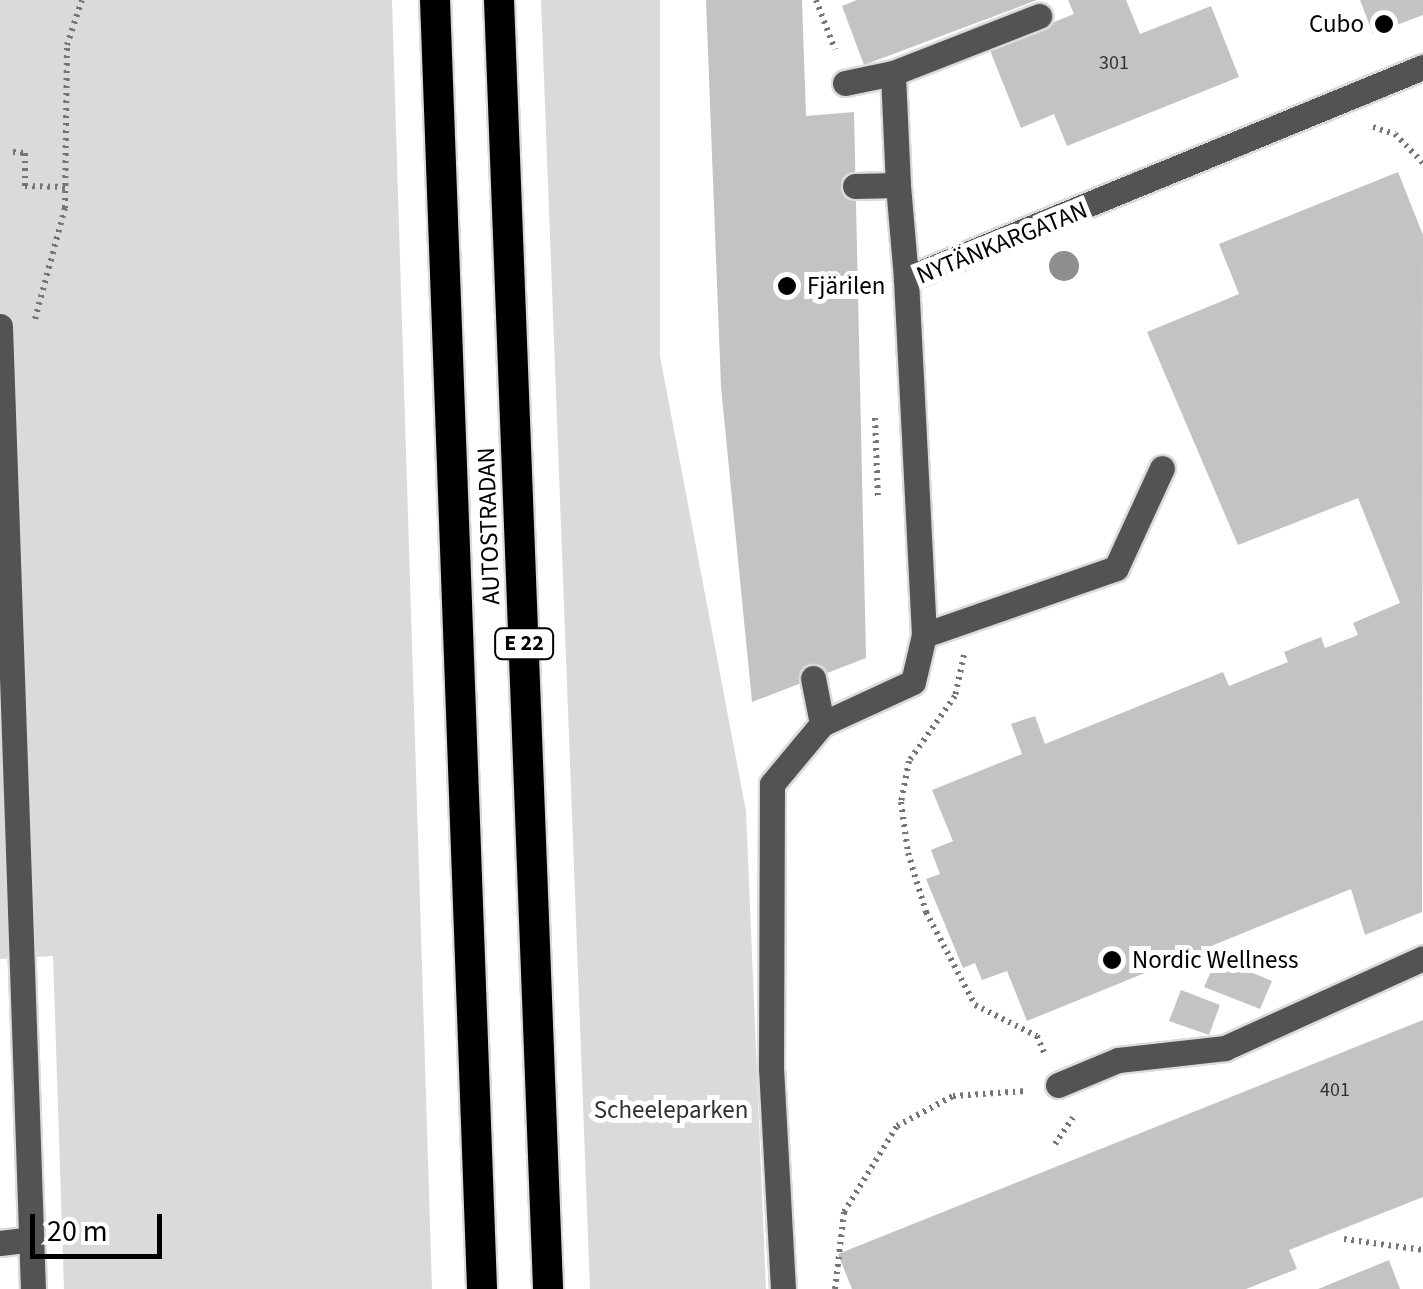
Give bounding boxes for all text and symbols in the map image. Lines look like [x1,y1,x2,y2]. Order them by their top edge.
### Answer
place label: Cubo [1309,9,1364,39]
marker: Cubo [1373,13,1395,35]
house number: 301 [1099,51,1129,75]
street label: NYTÄNKARGATAN [912,195,1092,291]
place label: Fjärilen [807,271,885,301]
marker: Fjärilen [776,275,798,297]
street label: AUTOSTRADAN [471,447,507,605]
road number: E 22 [494,627,554,661]
place label: Nordic Wellness [1132,945,1298,975]
marker: Nordic Wellness [1101,949,1123,971]
house number: 401 [1320,1078,1350,1102]
park label: Scheeleparken [594,1095,748,1125]
scale bar [35,1194,168,1256]
text: 20 m [47,1210,108,1253]

